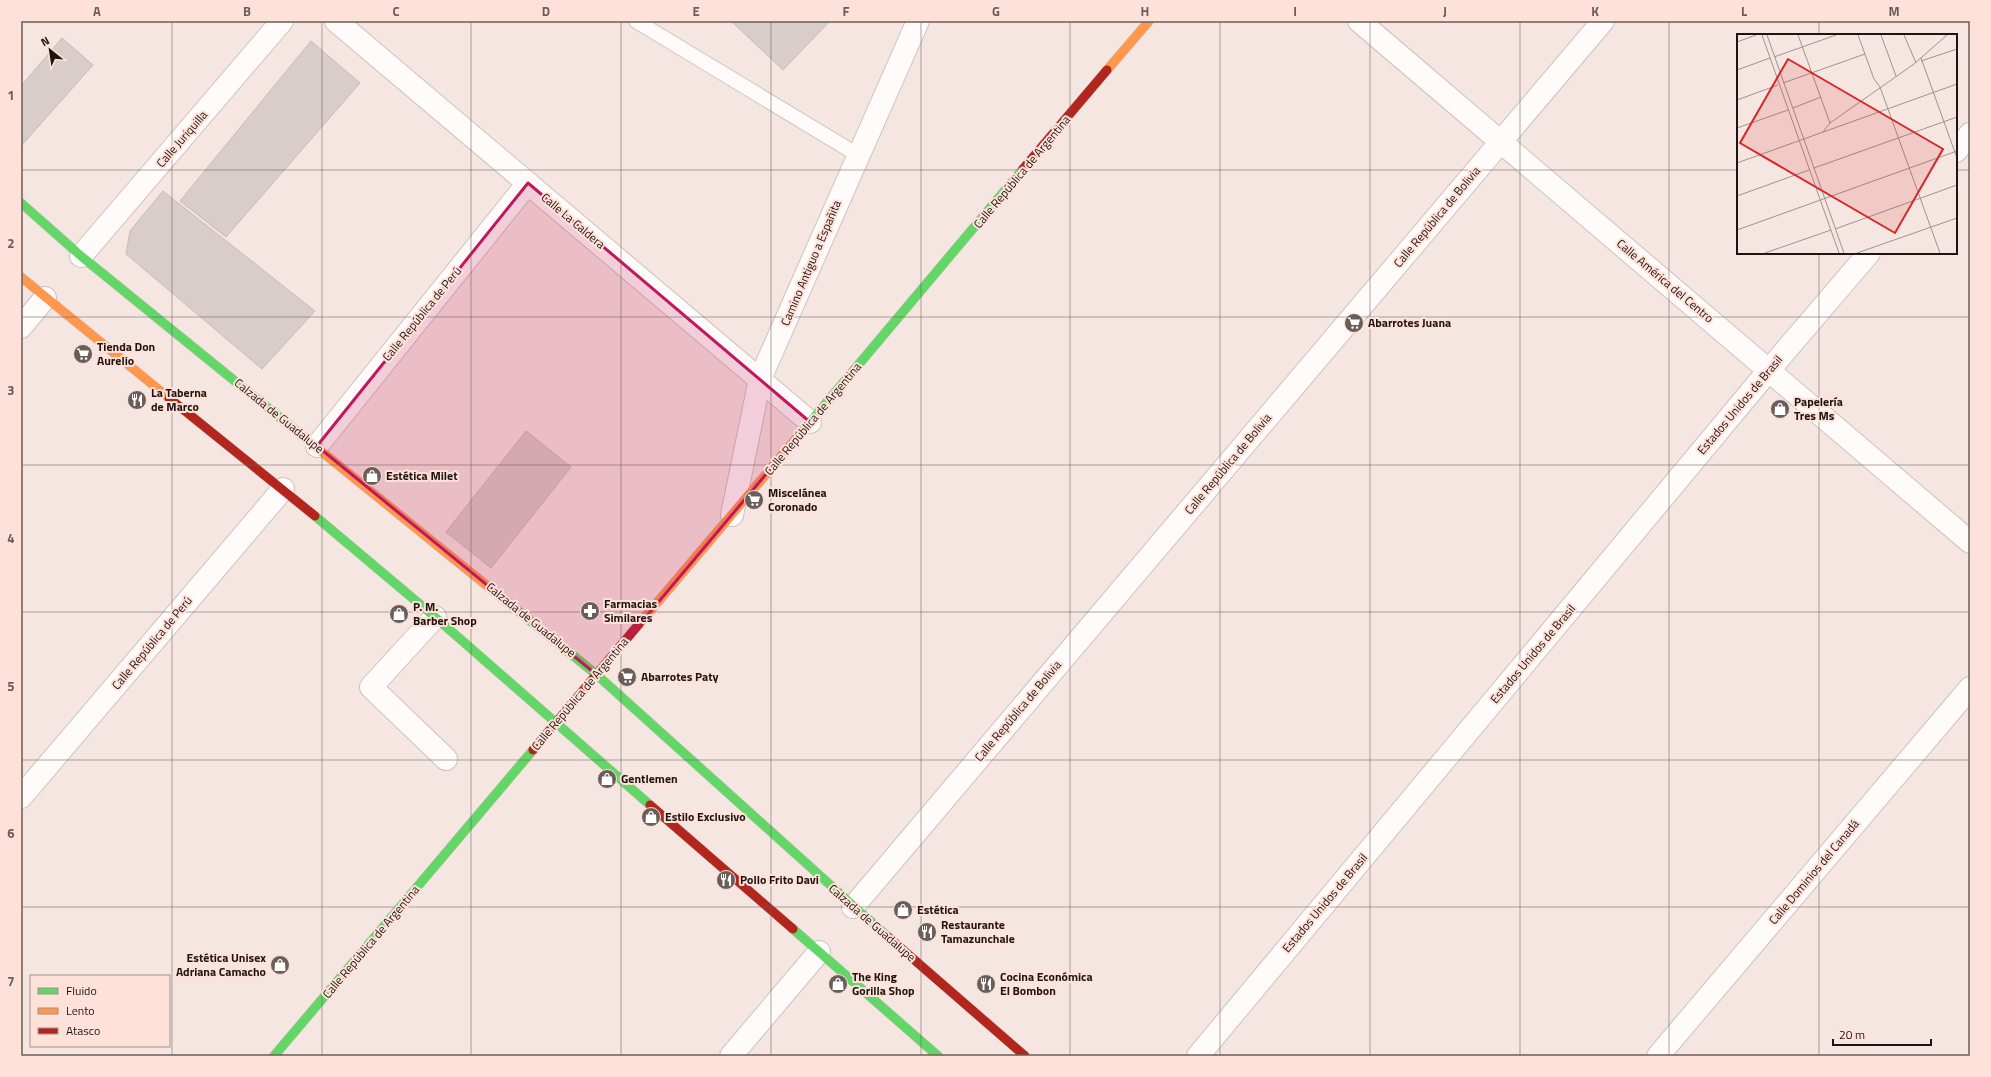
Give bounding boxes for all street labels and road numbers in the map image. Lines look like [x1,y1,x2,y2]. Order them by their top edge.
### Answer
street label: Calle Juriquilla [151,106,212,171]
street label: Calle República de Argentina [969,111,1075,232]
street label: Calle República de Bolivia [1389,162,1485,271]
street label: Calle La Caldera [537,188,610,253]
street label: Camino Antiguo a Españita [775,197,846,329]
street label: Calle América del Centro [1612,234,1718,327]
street label: Calle República de Perú [377,262,466,365]
street label: Estados Unidos de Brasil [1692,351,1787,459]
street label: Calle República de Argentina [760,358,866,479]
street label: Calzada de Guadalupe [230,373,328,458]
street label: Calle República de Bolivia [1180,409,1276,518]
street label: Calzada de Guadalupe [482,577,580,662]
street label: Calle República de Perú [107,592,197,694]
street label: Estados Unidos de Brasil [1485,600,1580,708]
street label: Calle República de Argentina [527,633,633,754]
street label: Calle República de Bolivia [970,656,1066,765]
street label: Calle Dominios del Canadá [1764,815,1863,928]
street label: Estados Unidos de Brasil [1277,849,1372,957]
street label: Calzada de Guadalupe [824,879,920,966]
street label: Calle República de Argentina [318,881,424,1002]

